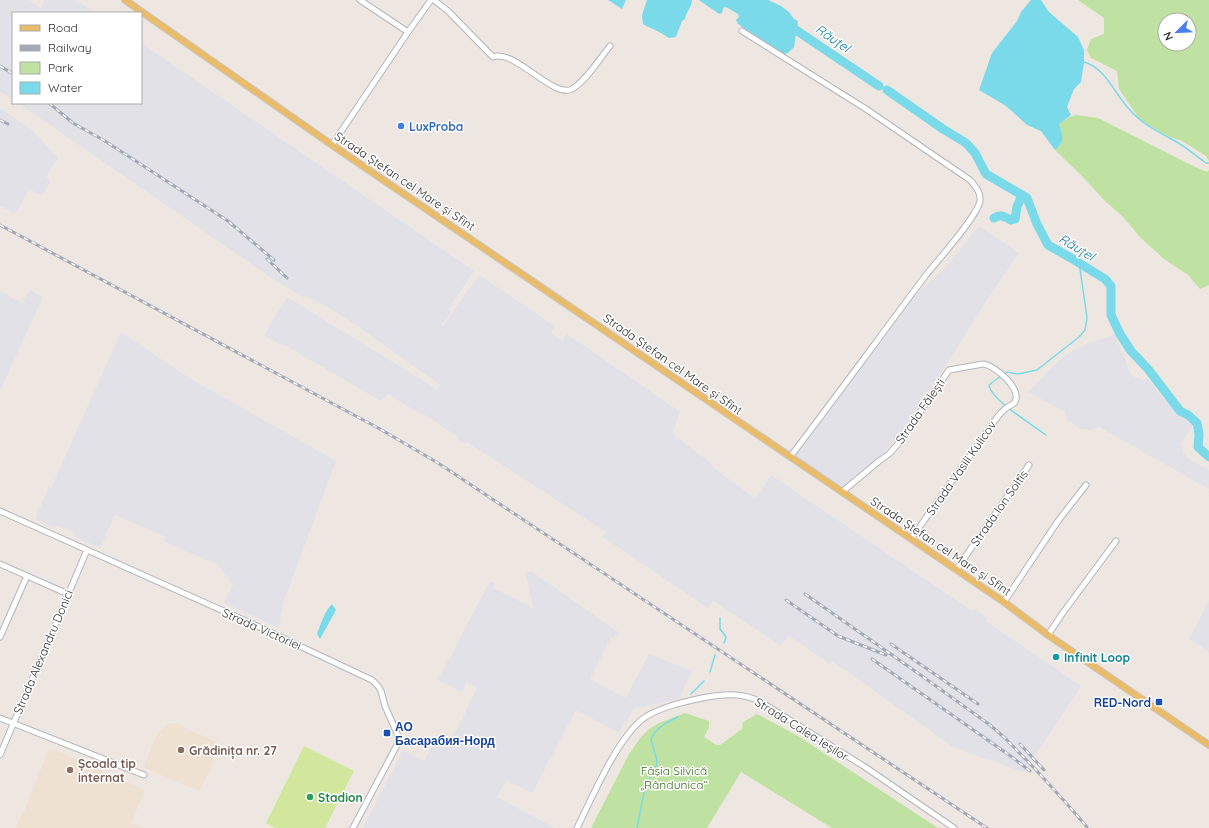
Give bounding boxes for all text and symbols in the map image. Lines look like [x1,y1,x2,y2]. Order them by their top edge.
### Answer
legend [12,12,142,104]
north arrow [1157,12,1197,52]
text: Road [48,20,78,35]
water label: Răuțel [813,21,855,57]
text: N [1160,30,1176,43]
text: Railway [48,40,92,55]
text: Park [48,60,73,75]
text: Water [48,80,83,95]
place label: LuxProba [409,119,463,134]
marker: LuxProba [396,121,406,131]
street label: Strada Ștefan cel Mare și Sfînt [332,128,478,234]
water label: Răuțel [1056,230,1099,265]
street label: Strada Ștefan cel Mare și Sfînt [601,310,745,418]
street label: Strada Fălești [892,376,948,446]
street label: Strada Vasili Kulicov [923,418,999,518]
street label: Strada Ion Soltîs [967,467,1031,549]
street label: Strada Ștefan cel Mare și Sfînt [868,493,1014,599]
street label: Strada Alexandru Donici [10,588,76,716]
street label: Strada Victoriei [220,605,304,653]
place label: Infinit Loop [1064,650,1131,665]
marker: Infinit Loop [1051,652,1061,662]
street label: Strada Calea Ieșilor [752,694,852,764]
place label: RED-Nord [1094,695,1151,710]
marker: RED-Nord [1154,697,1164,707]
place label: АО Басарабия-Норд [395,719,495,748]
marker: АО Басарабия-Норд [382,728,392,738]
place label: Grădinița nr. 27 [189,743,277,759]
marker: Grădinița nr. 27 [176,745,186,755]
place label: Școala tip internat [78,756,136,785]
park label: Fâşia Silvică „Rândunica“ [640,763,708,792]
marker: Școala tip internat [65,765,75,775]
place label: Stadion [318,790,363,805]
marker: Stadion [305,792,315,802]

